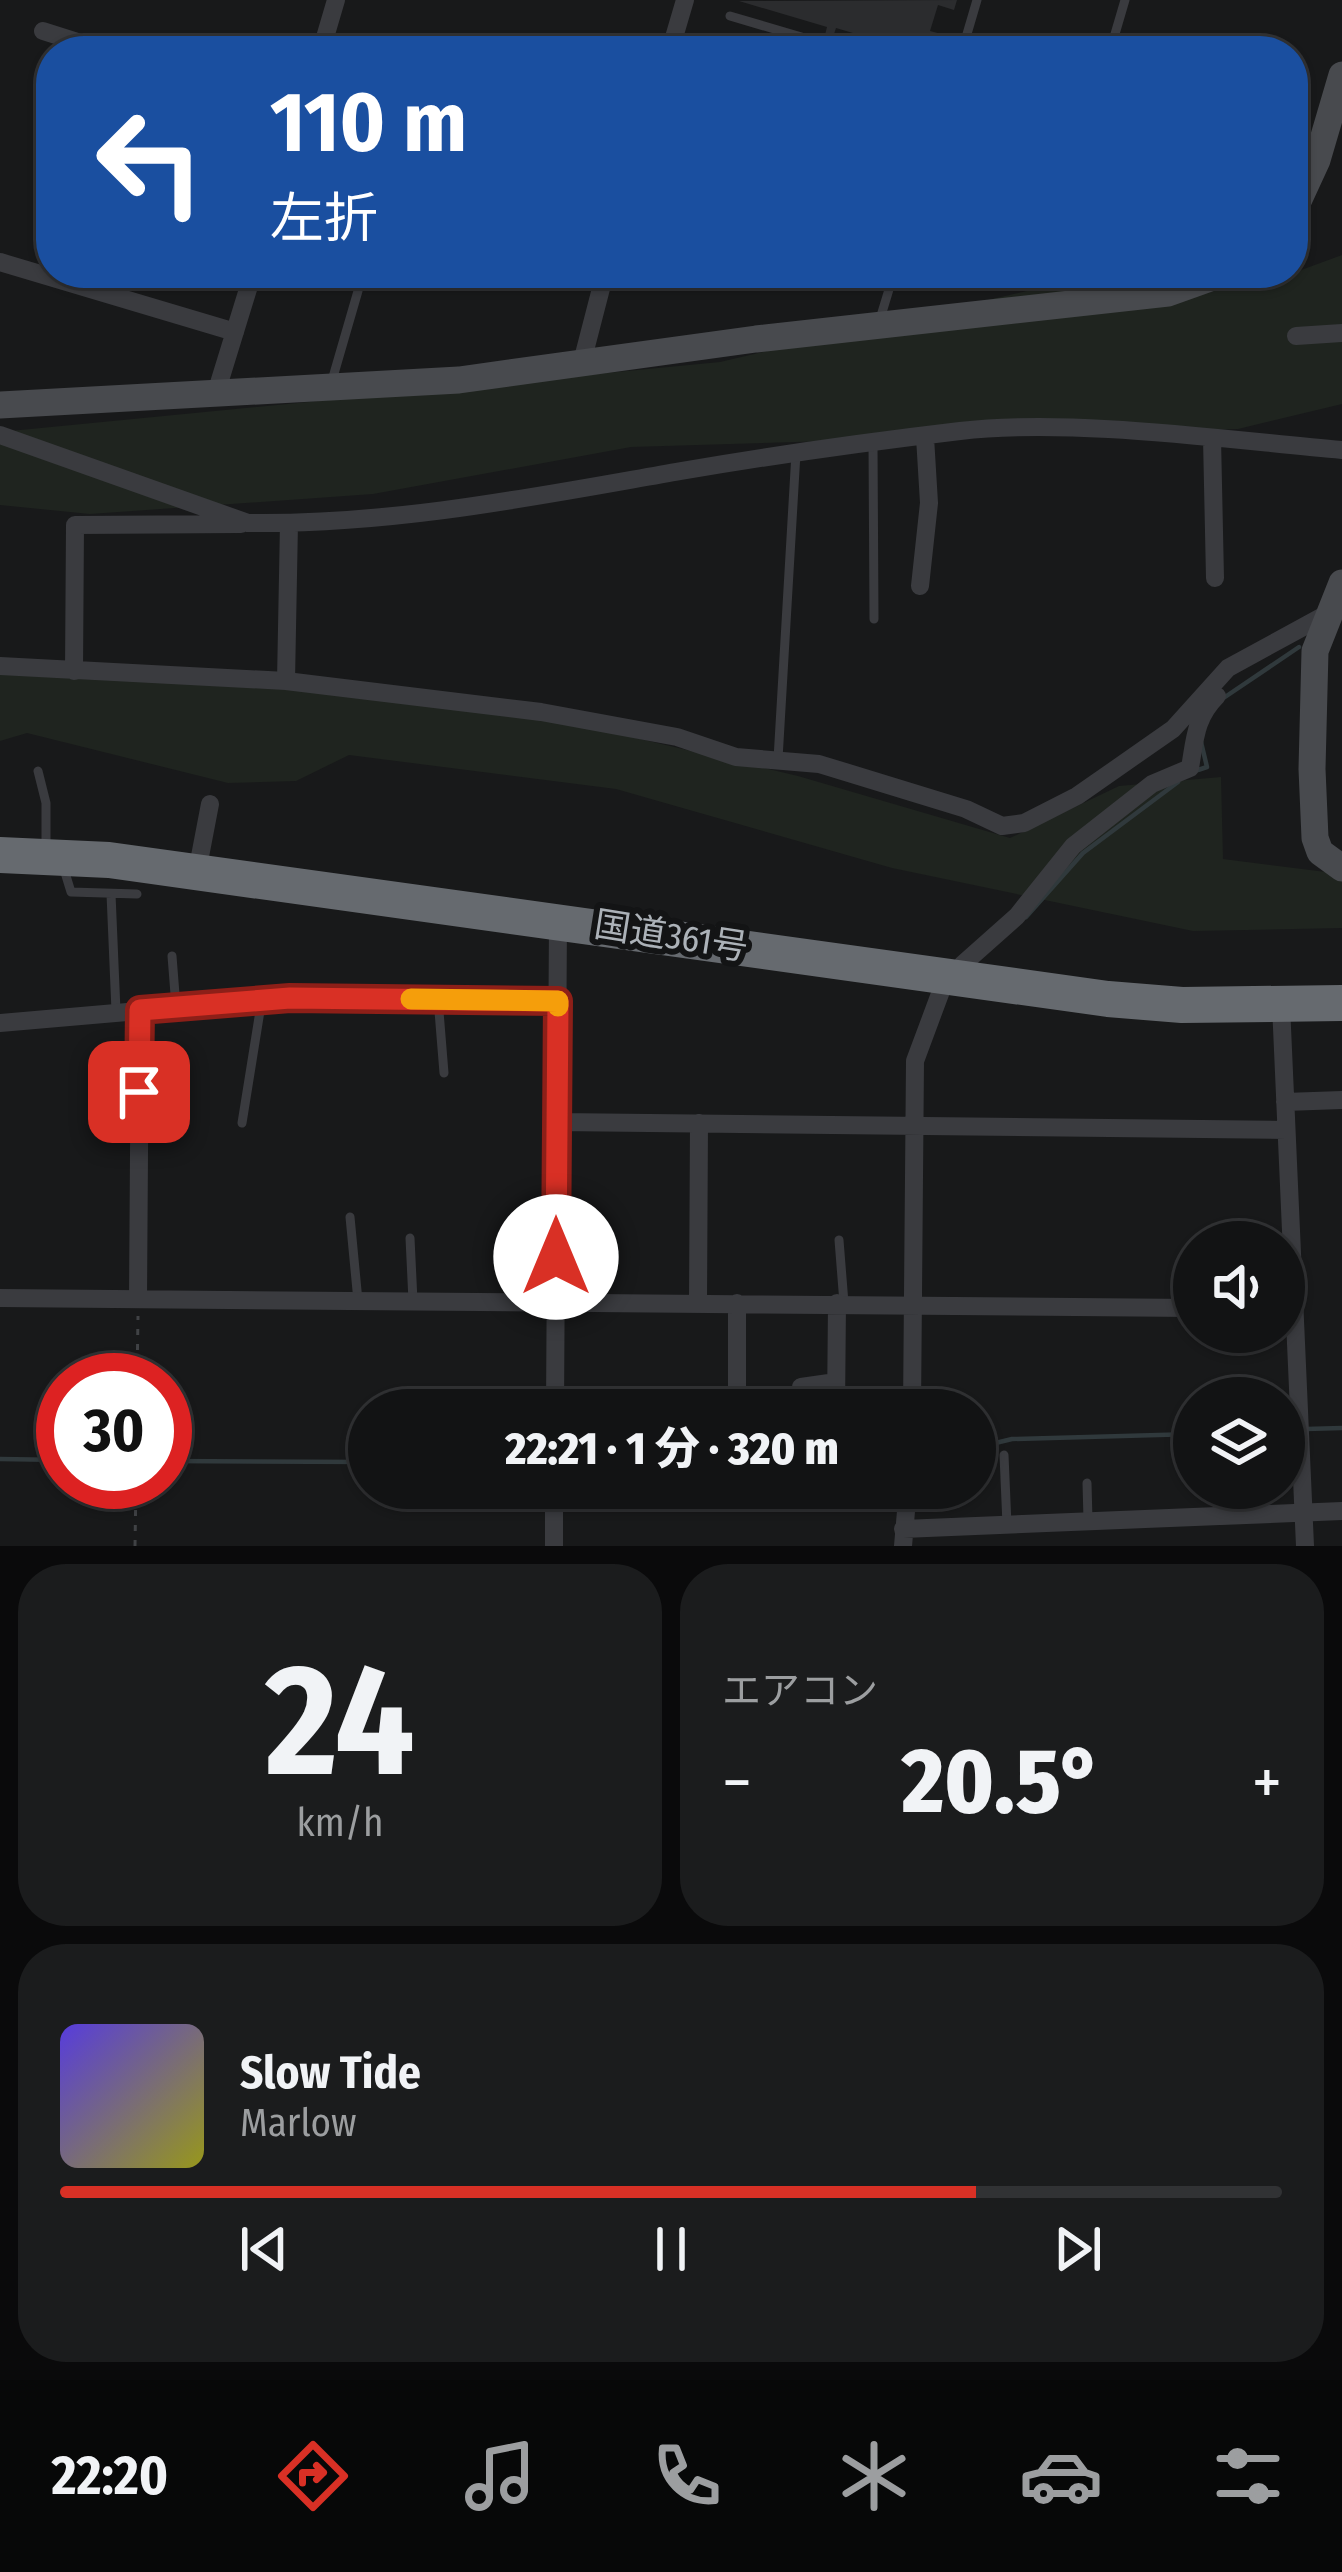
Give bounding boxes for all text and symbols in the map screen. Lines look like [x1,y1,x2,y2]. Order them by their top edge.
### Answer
text: 110 m [270,72,467,173]
icon: left [72,84,228,240]
text: 左折 [270,187,378,251]
street label: 国道361号 [591,902,751,970]
pin [88,1041,190,1143]
icon: arrive [106,1059,172,1125]
position arrow [493,1194,619,1320]
map controls [1173,1221,1305,1509]
button: sound [1173,1221,1305,1353]
speed limit sign: 30 [36,1353,192,1509]
button: layers [1173,1377,1305,1509]
text: 22:21 · 1 分 · 320 m [505,1422,839,1476]
text: 24 [265,1628,415,1815]
text: エアコン [722,1668,878,1714]
text: 20.5° [902,1728,1102,1836]
text: − [722,1743,752,1822]
text: + [1252,1743,1282,1822]
text: km/h [297,1800,383,1846]
text: Slow Tide [240,2046,421,2100]
text: Marlow [240,2100,357,2146]
icon: previous [231,2216,297,2282]
icon: pause [638,2216,704,2282]
icon: next [1045,2216,1111,2282]
icon: directions [271,2434,355,2518]
icon: music [458,2434,542,2518]
icon: phone [645,2434,729,2518]
icon: climate [832,2434,916,2518]
icon: car [1019,2434,1103,2518]
icon: filters [1206,2434,1290,2518]
text: 22:20 [52,2444,168,2508]

